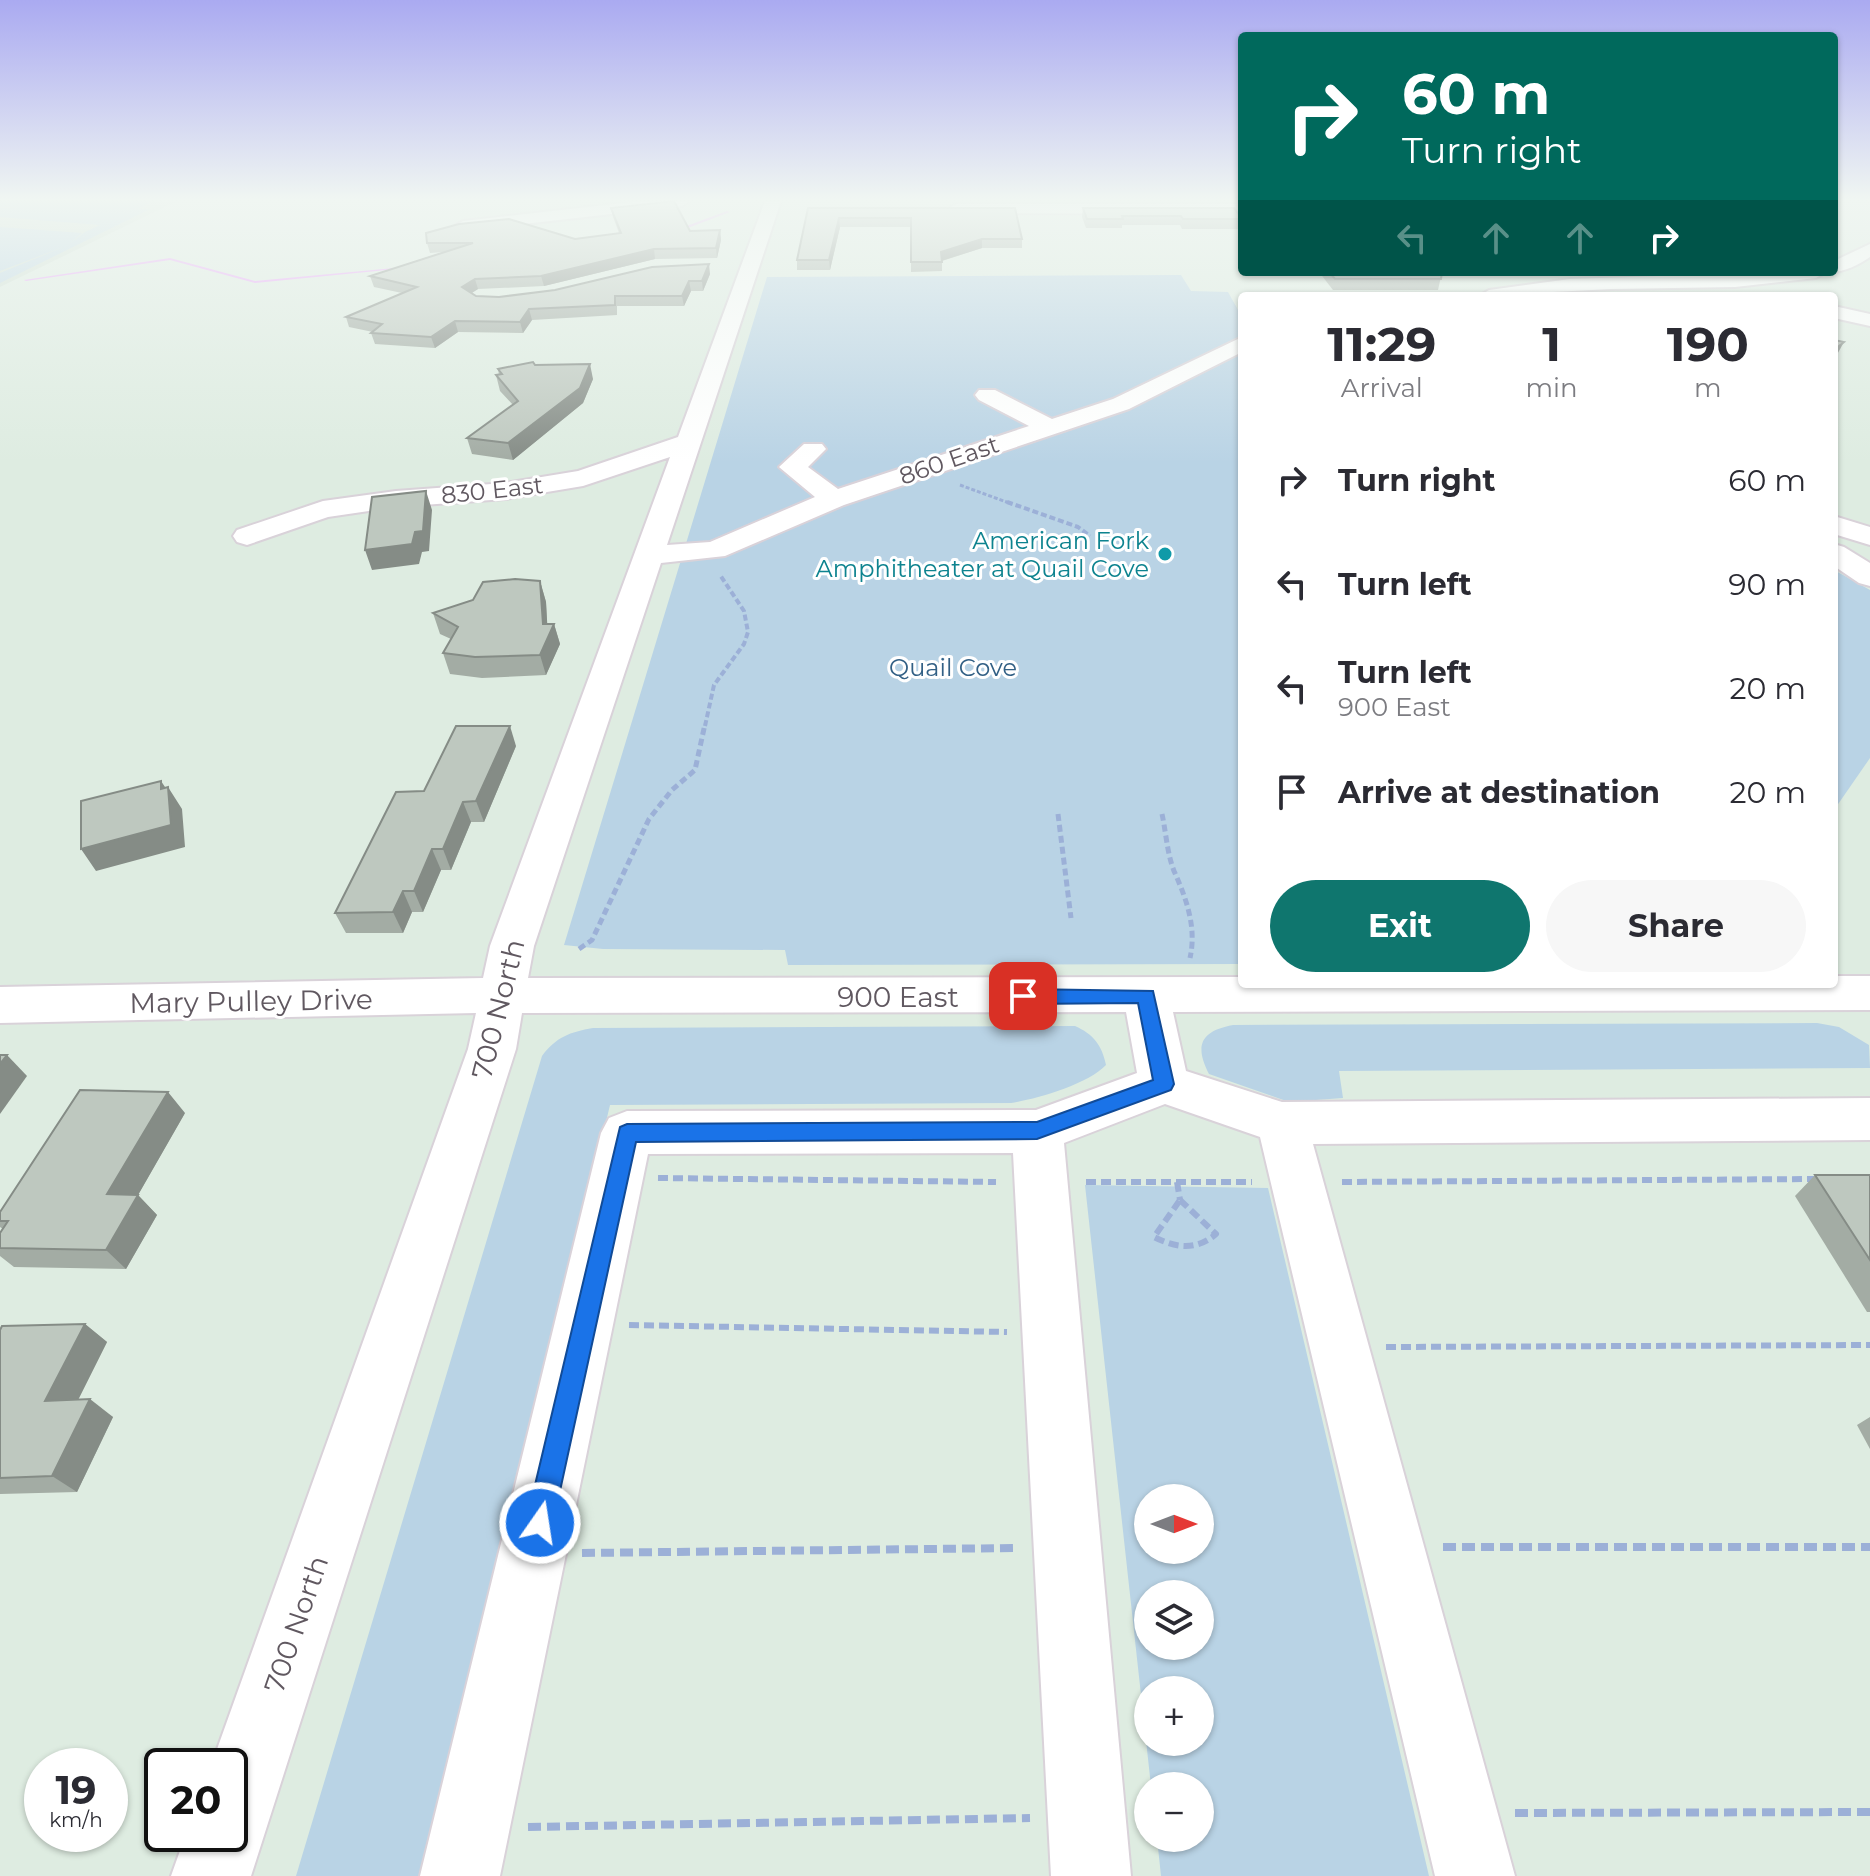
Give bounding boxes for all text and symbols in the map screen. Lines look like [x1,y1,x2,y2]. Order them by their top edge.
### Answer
text: 60 m [1402,60,1550,128]
icon: right [1270,64,1374,168]
text: Turn right [1402,128,1582,172]
icon: left [1390,216,1434,260]
icon: ahead [1474,216,1518,260]
icon: ahead [1558,216,1602,260]
icon: right [1642,216,1686,260]
text: 11:29 [1327,315,1436,373]
text: 1 [1542,315,1561,373]
text: 190 [1667,315,1749,373]
text: Arrival [1341,372,1423,404]
text: min [1525,372,1578,404]
text: m [1694,372,1722,404]
street label: 860 East [895,429,1003,491]
icon: right [1270,458,1314,502]
text: Turn right [1338,462,1495,499]
text: 60 m [1728,462,1806,499]
street label: 830 East [440,470,545,510]
place label: American Fork Amphitheater at Quail Cove [816,526,1150,583]
marker: American Fork Amphitheater at Quail Cove [1156,545,1174,563]
icon: left [1270,562,1314,606]
text: Turn left [1338,566,1471,603]
text: 90 m [1728,566,1806,603]
park label: Quail Cove [889,653,1017,682]
text: Turn left [1338,654,1471,691]
icon: left [1270,666,1314,710]
text: 20 m [1729,670,1806,707]
text: 900 East [1338,691,1451,723]
icon: arrive [1270,770,1314,814]
text: Arrive at destination [1338,774,1660,811]
text: 20 m [1729,774,1806,811]
button: Exit [1270,880,1530,972]
button: Share [1546,880,1806,972]
street label: 700 North [464,936,532,1082]
pin [989,962,1057,1030]
icon: arrive [1001,974,1045,1018]
street label: 900 East [837,980,959,1014]
street label: Mary Pulley Drive [129,982,373,1020]
position arrow [498,1481,582,1565]
north arrow [1134,1484,1214,1564]
map controls [1134,1484,1214,1852]
street label: 700 North [257,1551,335,1697]
button: layers [1134,1580,1214,1660]
button: + [1134,1676,1214,1756]
speed limit sign: 20 [144,1748,248,1852]
text: 19 [55,1765,97,1814]
button: − [1134,1772,1214,1852]
text: km/h [49,1808,103,1832]

